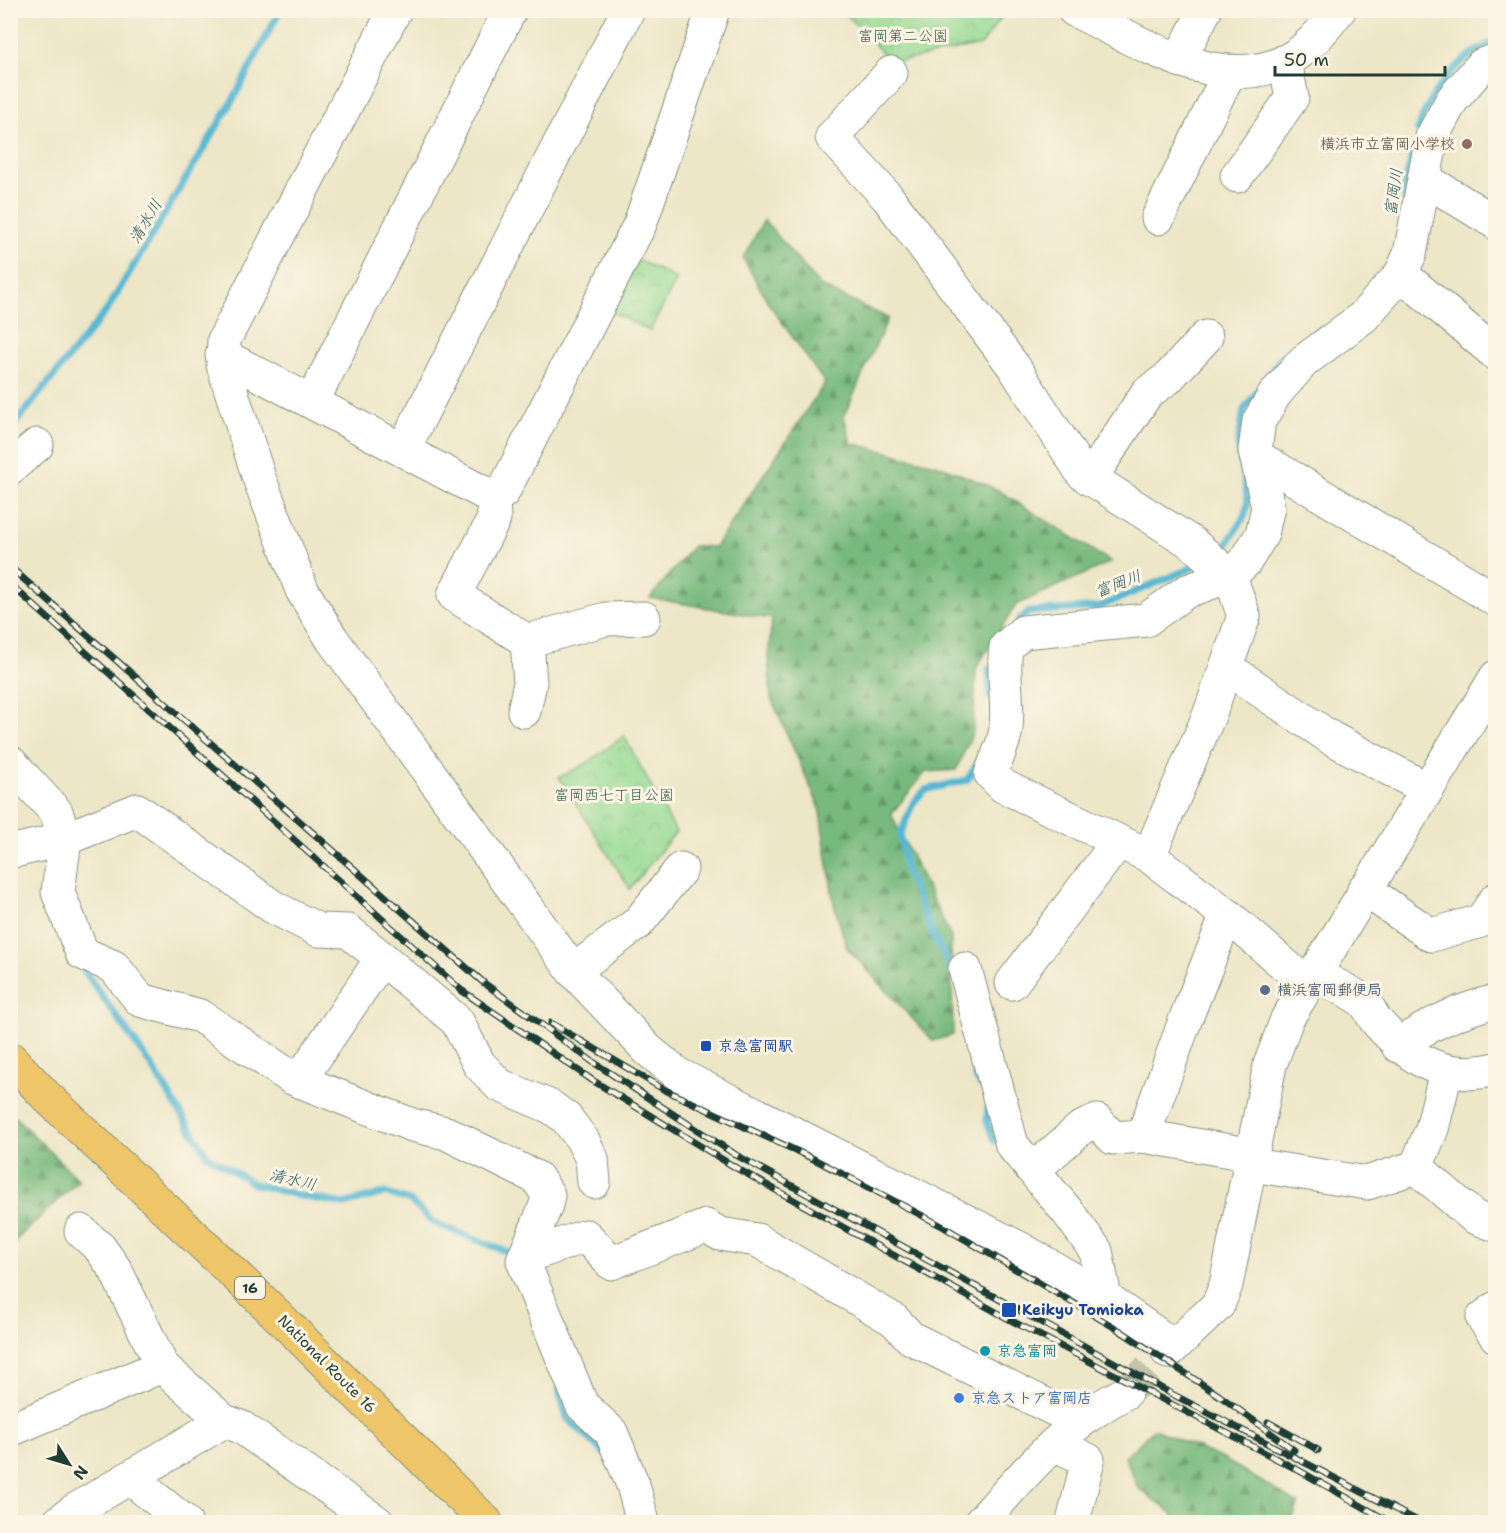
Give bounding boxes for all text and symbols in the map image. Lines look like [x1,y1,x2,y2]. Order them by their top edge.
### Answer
park label: 富岡第二公園 [858,26,948,46]
scale bar [1275,39,1444,77]
text: 50 m [1284,48,1329,72]
place label: 横浜市立富岡小学校 [1320,134,1455,154]
marker: 横浜市立富岡小学校 [1460,137,1474,151]
water label: 富岡川 [1380,167,1407,217]
water label: 清水川 [124,195,167,247]
water label: 富岡川 [1092,565,1144,602]
park label: 富岡西七丁目公園 [554,785,674,805]
place label: 横浜富岡郵便局 [1277,980,1382,1000]
marker: 横浜富岡郵便局 [1258,983,1272,997]
place label: 京急富岡駅 [718,1036,793,1056]
marker: 京急富岡駅 [699,1039,713,1053]
water label: 清水川 [267,1164,319,1195]
road number: 16 [235,1277,265,1299]
place label: Keikyu Tomioka [1022,1300,1144,1320]
marker: Keikyu Tomioka [1000,1301,1018,1319]
street label: National Route 16 [273,1310,381,1418]
place label: 京急富岡 [997,1341,1057,1361]
marker: 京急富岡 [978,1344,992,1358]
place label: 京急ストア富岡店 [971,1388,1092,1408]
marker: 京急ストア富岡店 [952,1391,966,1405]
north arrow [39,1434,99,1494]
text: N [68,1461,93,1484]

